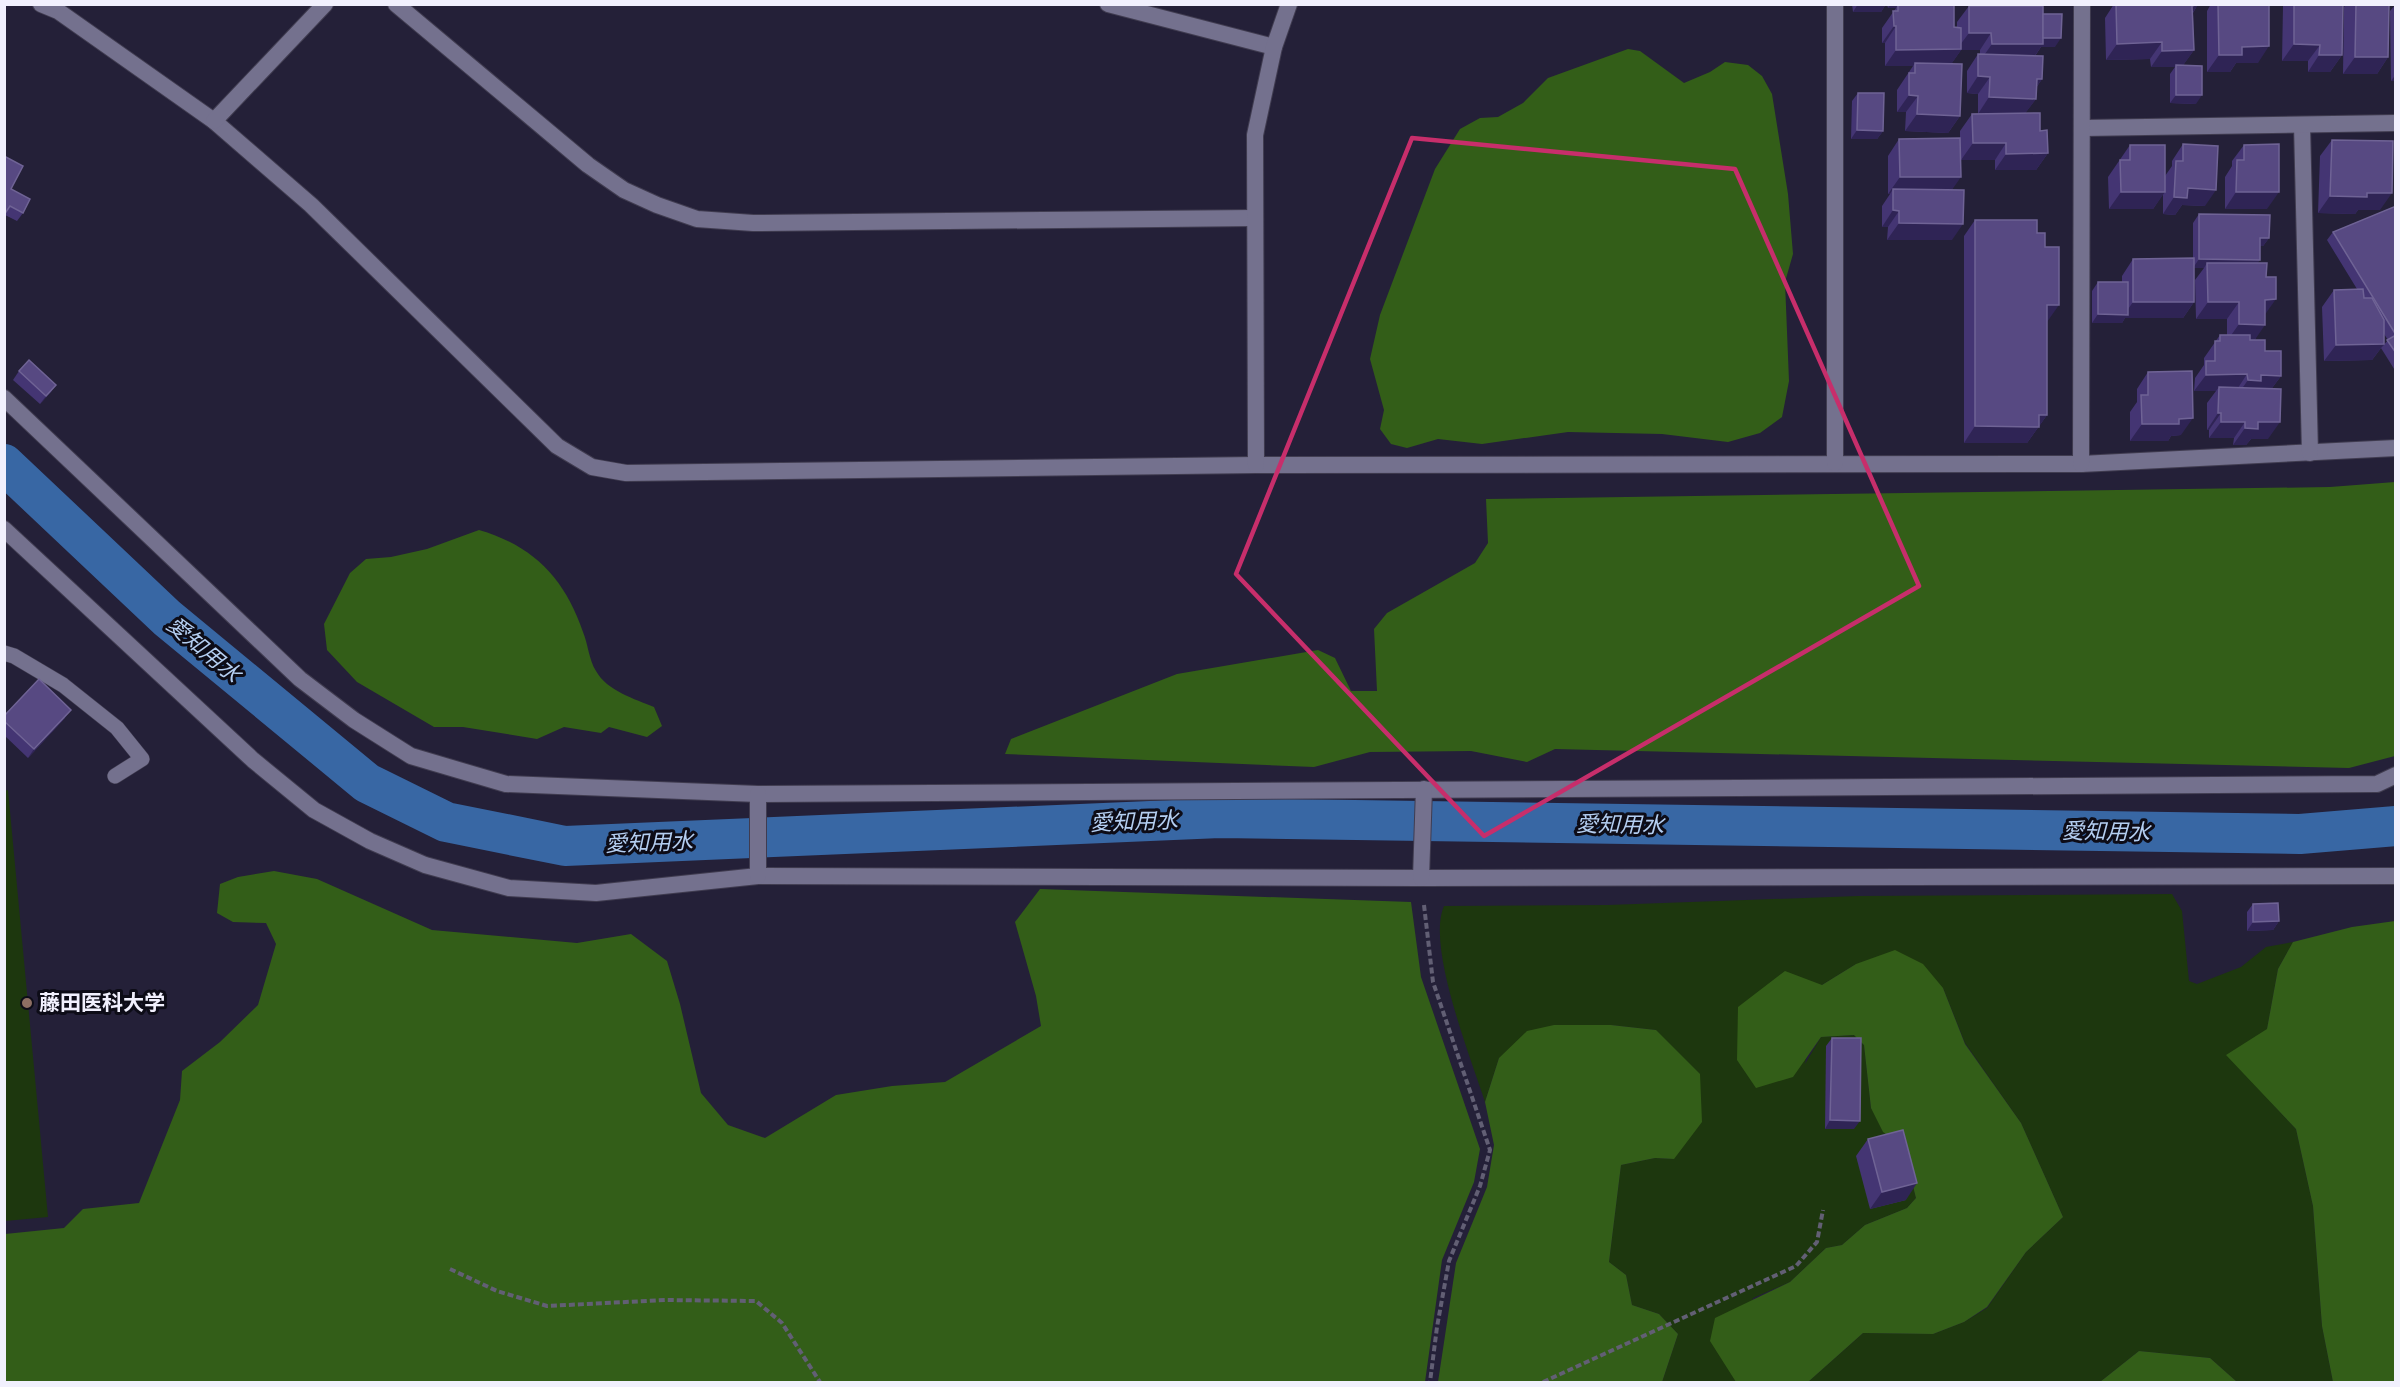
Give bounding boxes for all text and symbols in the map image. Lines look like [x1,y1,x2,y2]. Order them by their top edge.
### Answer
water label: 愛知用水 [161,611,248,689]
water label: 愛知用水 [1090,806,1180,837]
water label: 愛知用水 [1576,810,1666,839]
water label: 愛知用水 [2062,817,2152,846]
water label: 愛知用水 [605,827,695,858]
place label: 藤田医科大学 [39,990,165,1015]
marker: 藤田医科大学 [20,996,34,1010]

